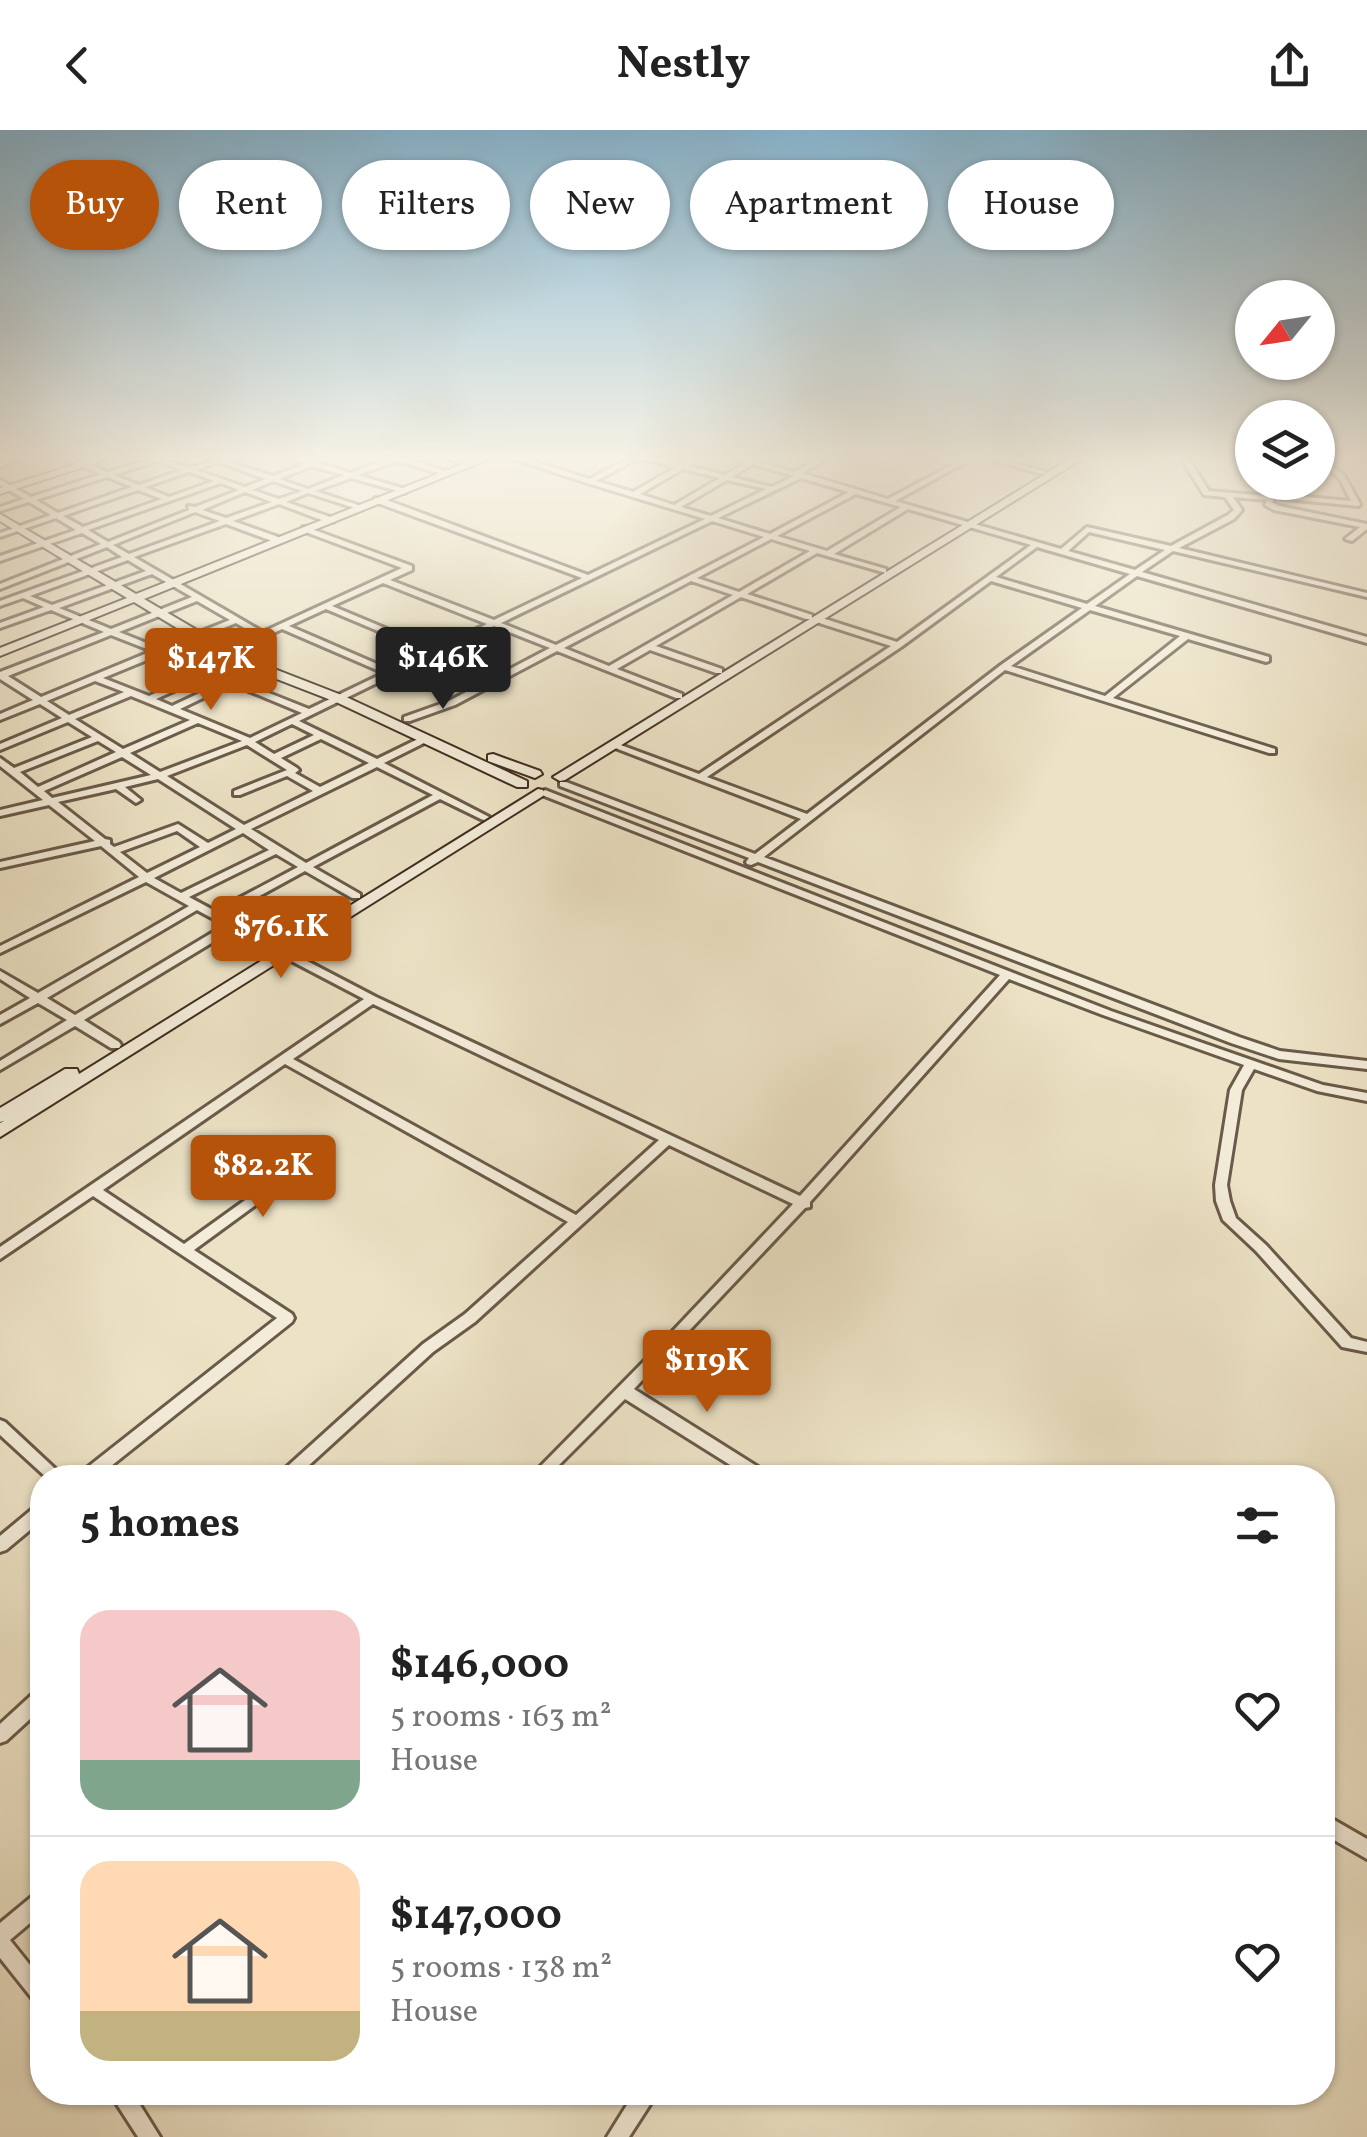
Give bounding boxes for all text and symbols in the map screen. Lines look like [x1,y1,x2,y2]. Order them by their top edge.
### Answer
text: Nestly [617,34,750,97]
icon: back [50,38,105,93]
icon: share [1262,38,1317,93]
chip: Buy [30,160,159,250]
chip: Rent [179,160,322,250]
chip: Filters [342,160,510,250]
chip: New [530,160,670,250]
chip: Apartment [690,160,928,250]
chip: House [948,160,1114,250]
north arrow [1235,280,1335,380]
map controls [1235,280,1335,500]
button: layers [1235,400,1335,500]
pin: $146K [373,627,513,712]
pin: $147K [141,628,281,713]
text: $146K [398,637,488,681]
text: $147K [167,638,255,682]
pin: $76.1K [200,896,362,981]
text: $76.1K [233,906,329,950]
pin: $82.2K [182,1135,344,1220]
text: $82.2K [213,1145,313,1189]
pin: $119K [637,1330,777,1415]
text: $119K [665,1340,749,1384]
text: 5 homes [80,1496,240,1555]
icon: filters [1230,1498,1285,1553]
text: $146,000 [390,1637,569,1696]
icon: home [160,1650,280,1770]
icon: heart [1230,1683,1285,1738]
text: 5 rooms · 163 m² [390,1696,612,1740]
text: House [390,1740,478,1784]
text: $147,000 [390,1888,562,1947]
icon: home [160,1901,280,2021]
icon: heart [1230,1934,1285,1989]
text: 5 rooms · 138 m² [390,1947,612,1991]
text: House [390,1991,478,2035]

